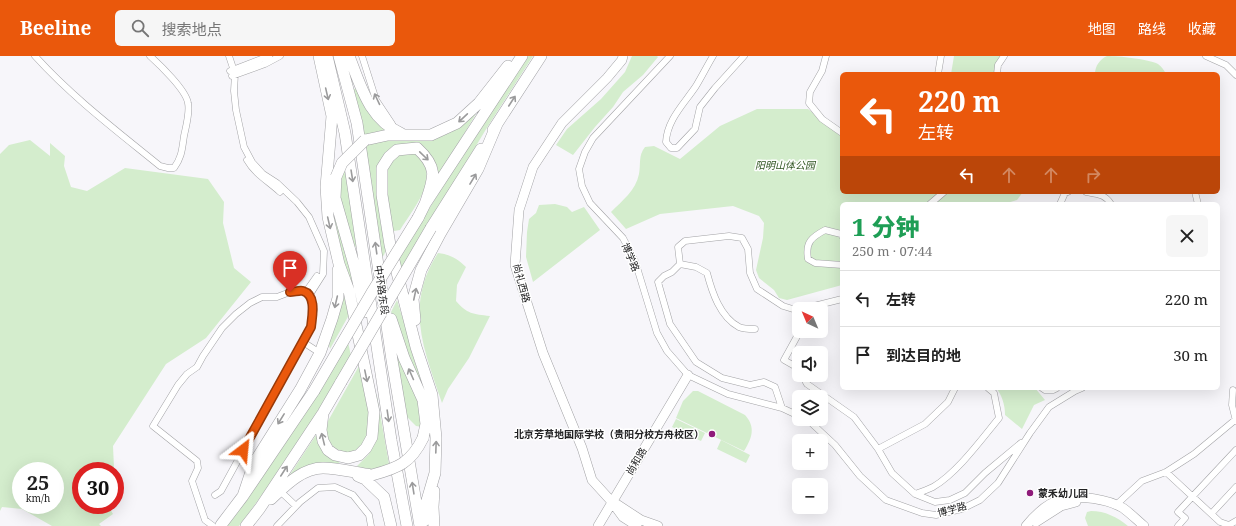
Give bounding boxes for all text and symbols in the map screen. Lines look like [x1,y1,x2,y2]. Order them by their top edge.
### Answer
search box [115,10,395,46]
text: Beeline [20,15,91,41]
icon: search [129,17,151,39]
text: 搜索地点 [161,19,221,39]
text: 地图 [1088,19,1116,38]
text: 路线 [1138,19,1166,38]
text: 收藏 [1188,19,1216,38]
text: 220 m [918,82,1000,120]
one-way arrow [324,87,332,100]
icon: left [852,88,904,140]
one-way arrow [373,94,380,106]
one-way arrow [508,95,516,106]
one-way arrow [458,113,468,122]
text: 左转 [918,120,954,144]
one-way arrow [419,151,429,161]
park label: 阳明山体公园 [755,158,817,172]
icon: left [956,164,978,186]
icon: ahead [998,164,1020,186]
icon: ahead [1040,164,1062,186]
icon: right [1082,164,1104,186]
one-way arrow [348,169,356,182]
one-way arrow [469,173,477,185]
text: 1 分钟 [852,210,920,243]
button: close [1166,215,1208,257]
one-way arrow [326,216,334,229]
street label: 博学路 [619,240,643,274]
one-way arrow [372,242,380,255]
text: 250 m · 07:44 [852,242,932,260]
pin [273,251,307,292]
icon: arrive [279,257,301,279]
street label: 尚礼西路 [510,262,534,304]
street label: 中环路东段 [372,264,392,316]
one-way arrow [411,288,419,301]
icon: left [852,288,874,310]
text: 左转 [886,289,916,309]
text: 220 m [1165,289,1208,309]
one-way arrow [332,296,340,309]
north arrow [792,302,828,338]
map controls [792,302,828,514]
icon: arrive [852,344,874,366]
text: 到达目的地 [886,345,961,365]
text: 30 m [1173,345,1208,365]
button: sound [792,346,828,382]
one-way arrow [363,369,371,382]
one-way arrow [407,369,414,381]
button: layers [792,390,828,426]
one-way arrow [384,409,392,422]
one-way arrow [277,413,285,425]
place label: 北京芳草地国际学校（贵阳分校方舟校区） [514,427,704,441]
position arrow [222,429,264,471]
marker: 北京芳草地国际学校（贵阳分校方舟校区） [707,429,717,439]
one-way arrow [319,432,327,445]
button: + [792,434,828,470]
one-way arrow [432,441,440,454]
street label: 尚和路 [622,445,650,477]
speed limit sign: 30 [72,462,124,514]
one-way arrow [280,466,288,477]
text: 25 [27,469,49,496]
button: − [792,478,828,514]
one-way arrow [409,481,417,494]
place label: 蒙禾幼儿园 [1038,486,1088,500]
marker: 蒙禾幼儿园 [1025,488,1035,498]
text: km/h [26,491,50,505]
street label: 博学路 [936,498,968,520]

